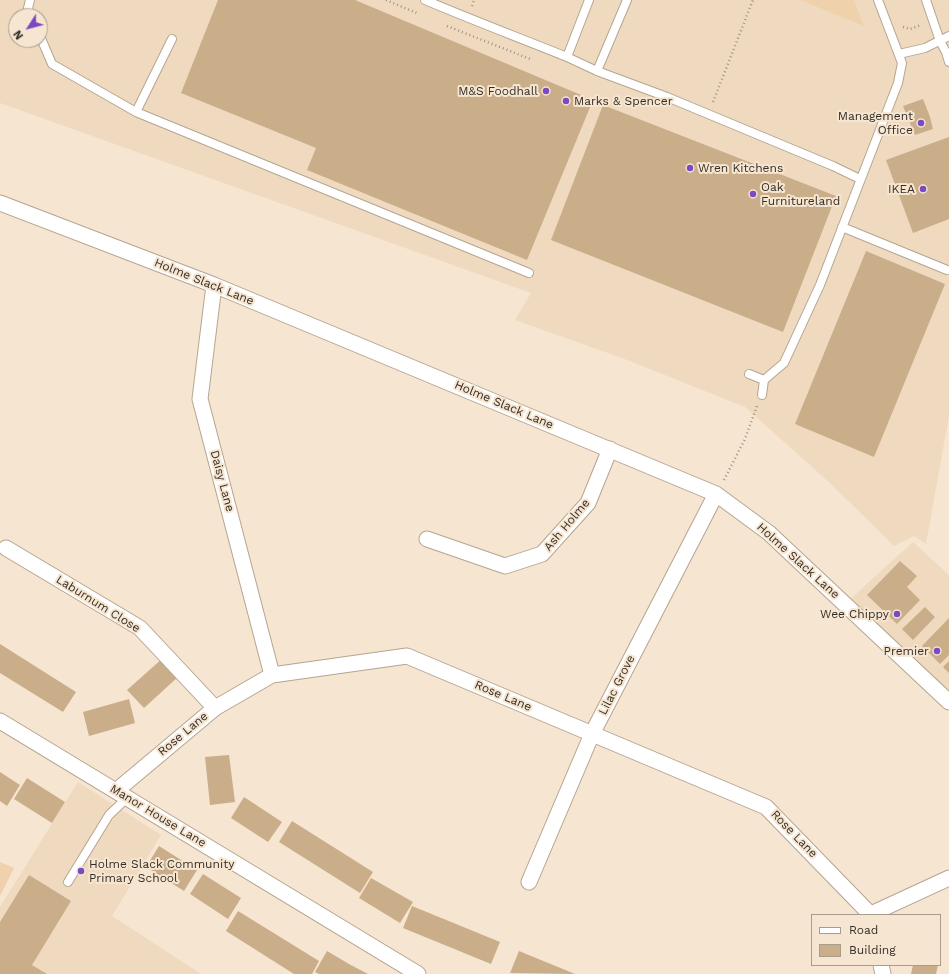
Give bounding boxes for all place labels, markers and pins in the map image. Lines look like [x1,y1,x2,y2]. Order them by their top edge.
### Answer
place label: M&S Foodhall [458,84,538,98]
marker: M&S Foodhall [541,86,551,96]
place label: Marks & Spencer [574,94,673,108]
marker: Marks & Spencer [561,96,571,106]
place label: Management Office [838,109,913,137]
marker: Management Office [916,118,926,128]
place label: Wren Kitchens [698,161,783,175]
marker: Wren Kitchens [685,163,695,173]
place label: Oak Furnitureland [761,180,840,208]
place label: IKEA [888,182,915,196]
marker: IKEA [918,184,928,194]
marker: Oak Furnitureland [748,189,758,199]
place label: Wee Chippy [820,607,889,621]
marker: Wee Chippy [892,609,902,619]
place label: Premier [884,644,929,658]
marker: Premier [932,646,942,656]
place label: Holme Slack Community Primary School [89,857,234,885]
marker: Holme Slack Community Primary School [76,866,86,876]

